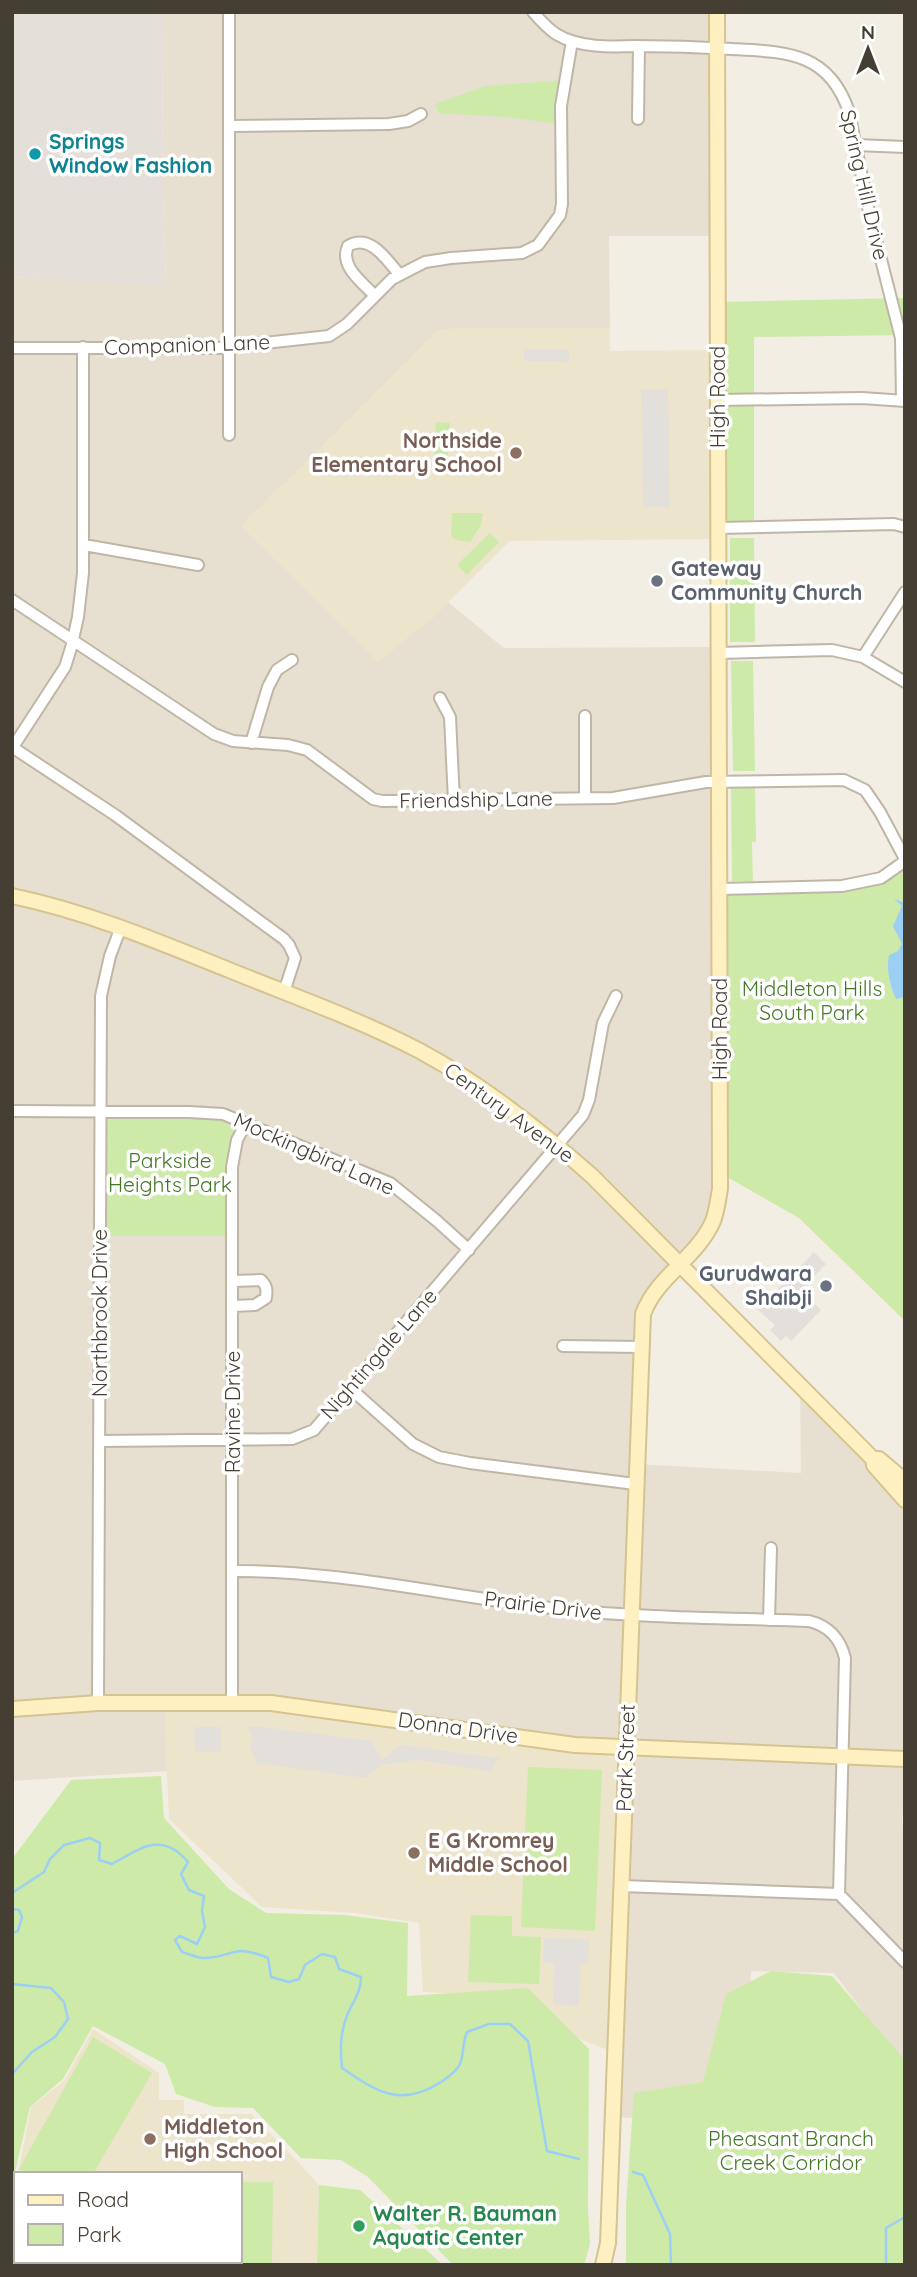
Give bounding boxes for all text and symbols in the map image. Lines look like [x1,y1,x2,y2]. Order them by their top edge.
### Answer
north arrow [833,14,903,84]
text: N [861,20,875,44]
street label: Spring Hill Drive [835,107,895,263]
place label: Springs Window Fashion [49,128,212,178]
marker: Springs Window Fashion [27,146,43,162]
street label: Companion Lane [104,328,270,360]
street label: High Road [704,346,730,448]
place label: Northside Elementary School [311,427,502,477]
marker: Northside Elementary School [508,445,524,461]
place label: Gateway Community Church [671,555,862,605]
marker: Gateway Community Church [649,573,665,589]
street label: Friendship Lane [399,785,553,813]
park label: Middleton Hills South Park [742,975,882,1025]
street label: High Road [706,978,732,1080]
street label: Century Avenue [440,1056,580,1168]
street label: Mockingbird Lane [230,1106,399,1200]
park label: Parkside Heights Park [108,1147,232,1197]
street label: Northbrook Drive [86,1229,112,1397]
place label: Gurudwara Shaibji [699,1260,812,1310]
marker: Gurudwara Shaibji [818,1278,834,1294]
street label: Nightingale Lane [314,1283,442,1424]
street label: Ravine Drive [219,1351,245,1473]
street label: Prairie Drive [483,1585,603,1625]
street label: Park Street [610,1704,640,1812]
street label: Donna Drive [396,1706,520,1748]
place label: E G Kromrey Middle School [428,1827,568,1877]
marker: E G Kromrey Middle School [406,1845,422,1861]
place label: Middleton High School [164,2113,283,2163]
park label: Pheasant Branch Creek Corridor [708,2125,874,2175]
marker: Middleton High School [142,2131,158,2147]
legend [14,2172,242,2263]
text: Road [77,2186,129,2212]
place label: Walter R. Bauman Aquatic Center [373,2200,557,2250]
marker: Walter R. Bauman Aquatic Center [351,2218,367,2234]
text: Park [77,2221,121,2247]

